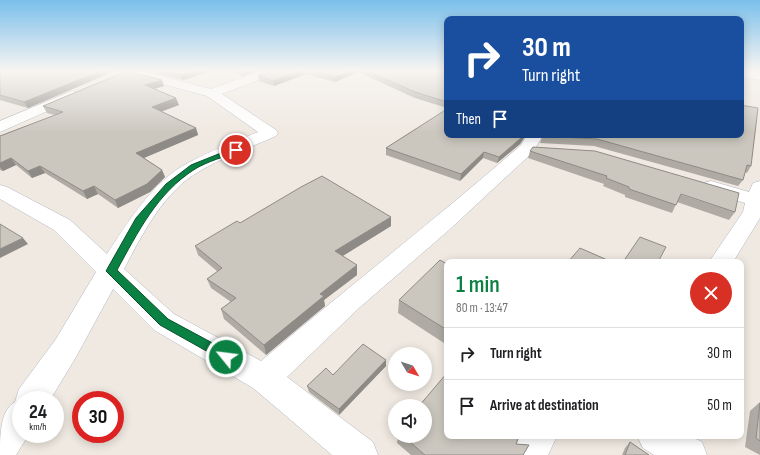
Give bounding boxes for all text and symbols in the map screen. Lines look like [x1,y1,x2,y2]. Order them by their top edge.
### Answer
text: 30 m [522,31,571,64]
icon: right [456,32,508,84]
text: Turn right [522,65,580,86]
icon: arrive [489,108,511,130]
text: Then [456,110,481,129]
pin [219,133,253,167]
icon: arrive [225,139,247,161]
text: 1 min [456,270,500,299]
button: close [690,272,732,314]
text: 80 m · 13:47 [456,300,508,316]
position arrow [205,336,247,378]
icon: right [456,343,478,365]
text: Turn right [490,344,542,363]
text: 30 m [707,344,732,363]
north arrow [388,347,432,391]
map controls [388,347,432,443]
speed limit sign: 30 [72,391,124,443]
icon: arrive [456,395,478,417]
text: Arrive at destination [490,396,599,415]
text: 50 m [707,396,732,415]
button: sound [388,399,432,443]
text: 24 [29,400,47,424]
text: km/h [29,421,47,433]

